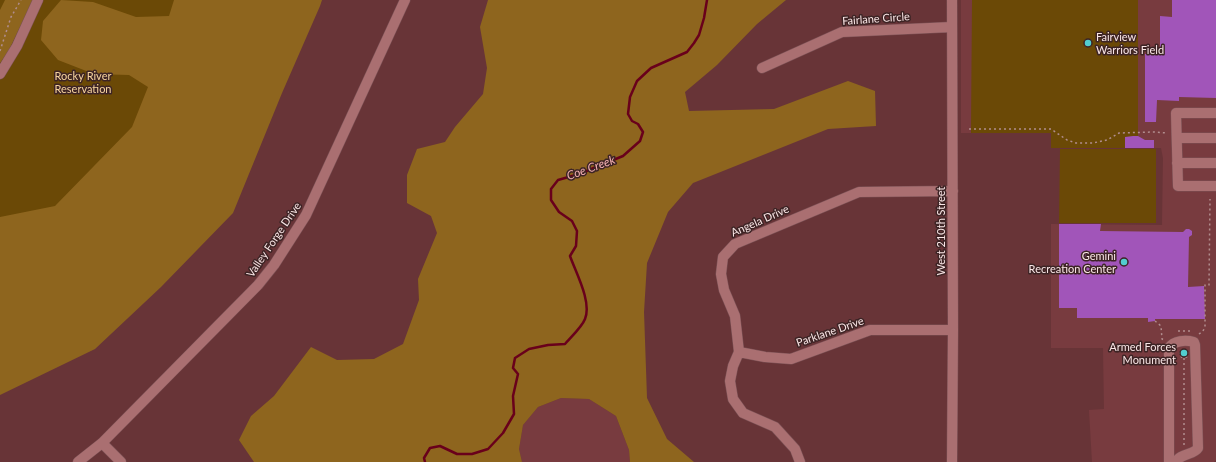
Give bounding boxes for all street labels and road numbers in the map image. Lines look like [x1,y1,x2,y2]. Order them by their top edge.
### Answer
street label: Fairlane Circle [842,10,910,28]
street label: West 210th Street [934,186,948,276]
street label: Valley Forge Drive [244,200,304,280]
street label: Angela Drive [729,202,791,240]
street label: Parklane Drive [795,314,865,350]

